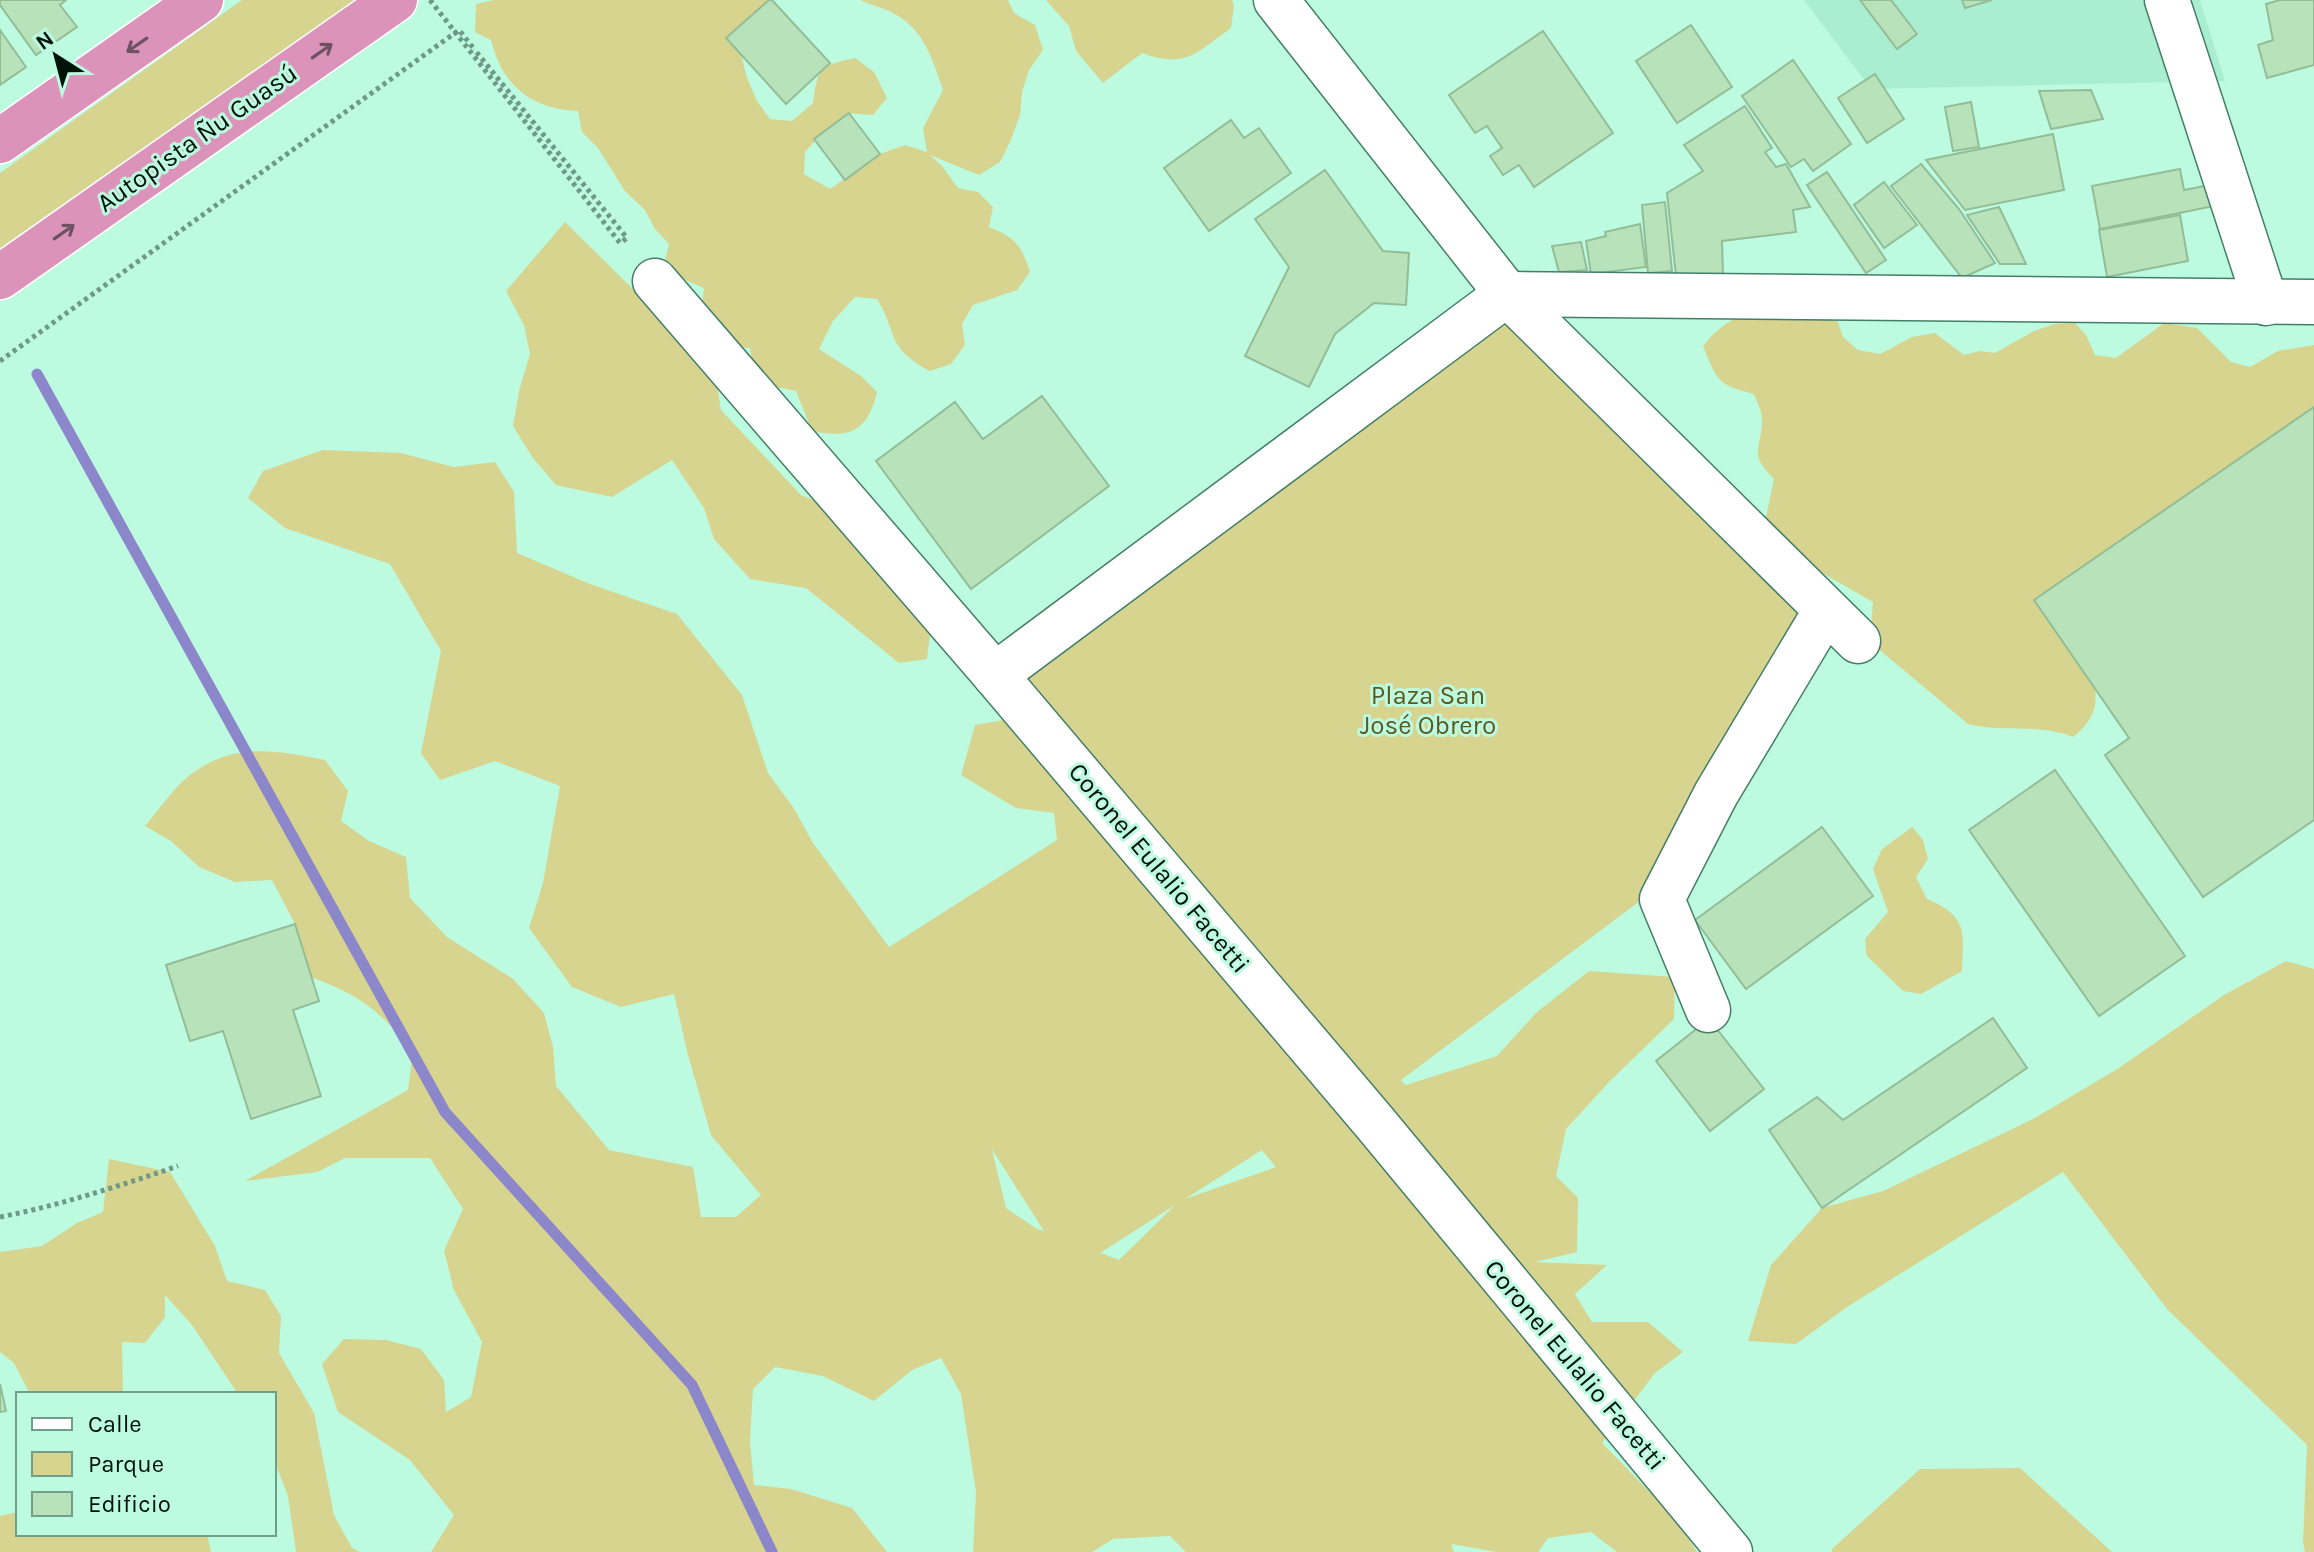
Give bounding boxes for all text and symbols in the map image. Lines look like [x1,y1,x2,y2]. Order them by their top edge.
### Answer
north arrow [16,16,96,96]
text: N [31,25,59,56]
one-way arrow [126,37,148,53]
one-way arrow [311,43,333,59]
street label: Autopista Ñu Guasú [91,57,303,219]
one-way arrow [52,224,74,240]
park label: Plaza San José Obrero [1360,680,1496,741]
street label: Coronel Eulalio Facetti [1062,757,1256,979]
street label: Coronel Eulalio Facetti [1478,1254,1672,1476]
legend [16,1392,276,1536]
text: Calle [88,1410,142,1438]
text: Parque [88,1450,164,1478]
text: Edificio [88,1490,171,1518]

